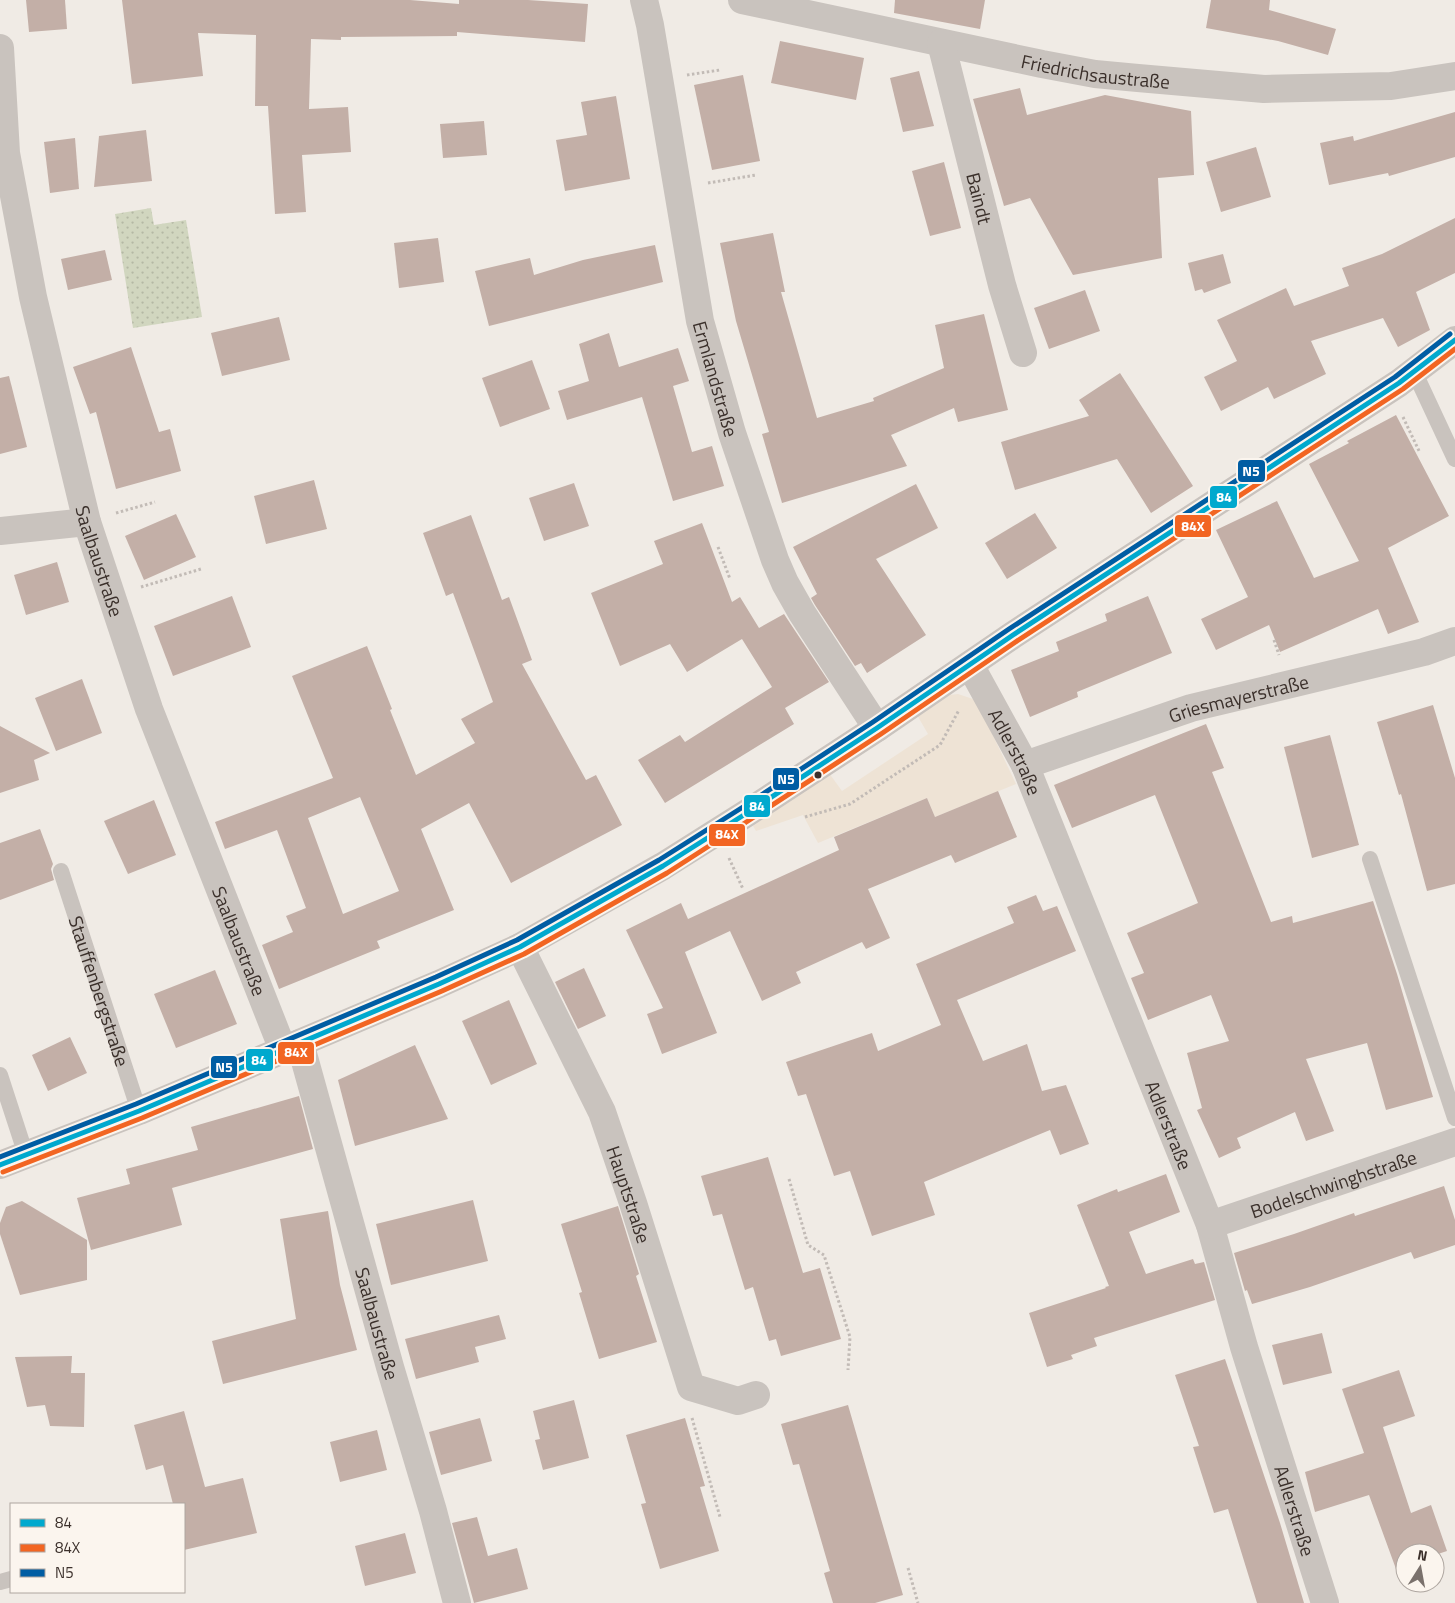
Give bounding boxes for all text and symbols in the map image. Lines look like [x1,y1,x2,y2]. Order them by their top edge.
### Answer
street label: Friedrichsaustraße [1019,46,1171,95]
street label: Baindt [960,169,1001,227]
street label: Ermlandstraße [686,317,747,440]
line badge: N5 [1237,459,1266,483]
text: N5 [1242,460,1260,481]
line badge: 84 [1209,485,1238,509]
text: 84 [1216,486,1232,507]
street label: Saalbaustraße [69,502,132,620]
line badge: 84X [1174,514,1212,538]
text: 84X [1181,515,1205,536]
street label: Griesmayerstraße [1164,666,1311,729]
street label: Adlerstraße [982,703,1050,799]
line badge: N5 [772,767,800,791]
text: N5 [777,768,795,789]
unlabelled marker [813,770,823,780]
line badge: 84 [743,794,771,818]
text: 84 [749,795,765,816]
line badge: 84X [708,823,746,847]
text: 84X [715,823,739,844]
street label: Saalbaustraße [205,882,275,1000]
street label: Stauffenbergstraße [62,912,138,1070]
line badge: 84X [277,1041,315,1065]
text: 84X [284,1041,308,1062]
line badge: 84 [245,1048,274,1072]
text: 84 [251,1049,267,1070]
line badge: N5 [210,1055,238,1079]
text: N5 [215,1056,233,1077]
street label: Adlerstraße [1139,1076,1201,1174]
street label: Hauptstraße [600,1142,659,1247]
street label: Bodelschwinghstraße [1246,1142,1420,1225]
street label: Saalbaustraße [348,1264,407,1383]
street label: Adlerstraße [1268,1461,1324,1560]
legend [10,1503,185,1593]
text: 84 [55,1511,72,1534]
text: 84X [55,1536,81,1559]
north arrow [1395,1543,1445,1593]
text: N [1416,1544,1429,1566]
text: N5 [55,1561,74,1584]

